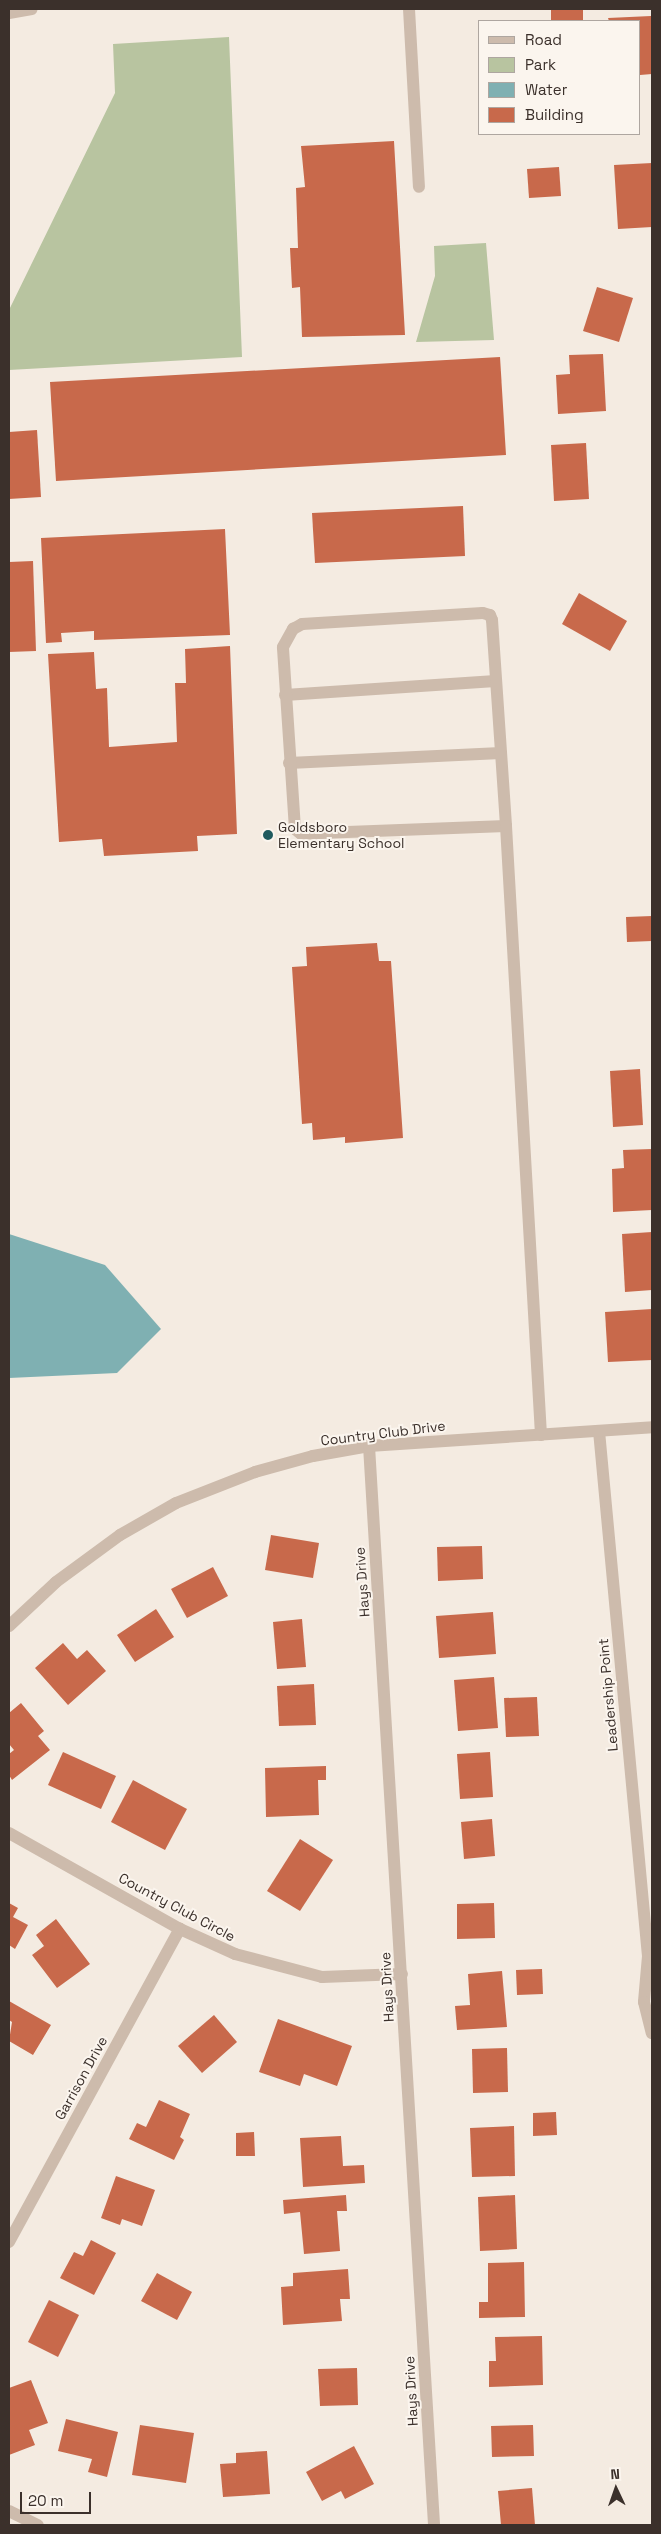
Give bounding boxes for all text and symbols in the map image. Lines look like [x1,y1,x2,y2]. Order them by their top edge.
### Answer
legend [478,20,641,135]
text: Road [525,30,562,49]
text: Park [525,55,556,74]
text: Water [525,80,567,99]
text: Building [525,105,584,124]
place label: Goldsboro Elementary School [278,819,404,852]
marker: Goldsboro Elementary School [262,829,274,841]
street label: Country Club Drive [320,1417,446,1449]
street label: Hays Drive [351,1546,373,1618]
street label: Leadership Point [595,1638,621,1752]
street label: Country Club Circle [116,1869,238,1945]
street label: Hays Drive [377,1952,397,2022]
street label: Garrison Drive [51,2033,111,2123]
street label: Hays Drive [401,2356,421,2426]
north arrow [591,2464,641,2514]
text: N [610,2465,620,2483]
scale bar [22,2482,94,2514]
text: 20 m [28,2491,63,2510]

